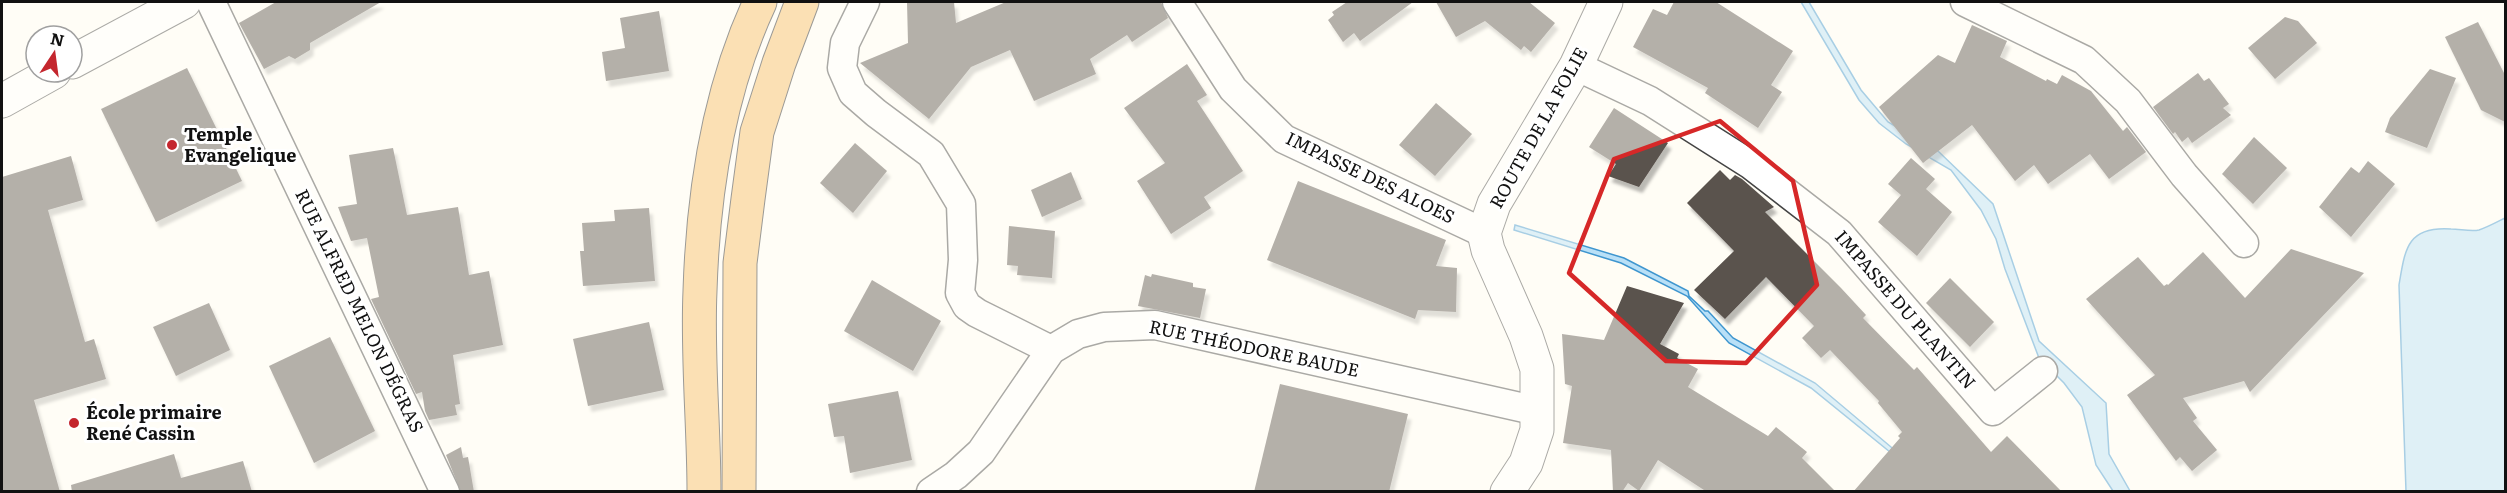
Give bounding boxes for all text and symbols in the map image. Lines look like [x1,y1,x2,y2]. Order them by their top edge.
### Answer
north arrow [24,24,84,84]
text: N [48,25,67,52]
street label: ROUTE DE LA FOLIE [1482,42,1593,213]
place label: Temple Evangelique [184,120,296,168]
street label: IMPASSE DES ALOES [1282,124,1460,229]
marker: Temple Evangelique [165,138,179,152]
street label: RUE ALFRED MELON DÉGRAS [289,184,431,437]
street label: IMPASSE DU PLANTIN [1829,223,1983,395]
street label: RUE THÉODORE BAUDE [1147,312,1362,383]
place label: École primaire René Cassin [86,398,222,446]
marker: École primaire René Cassin [67,416,81,430]

